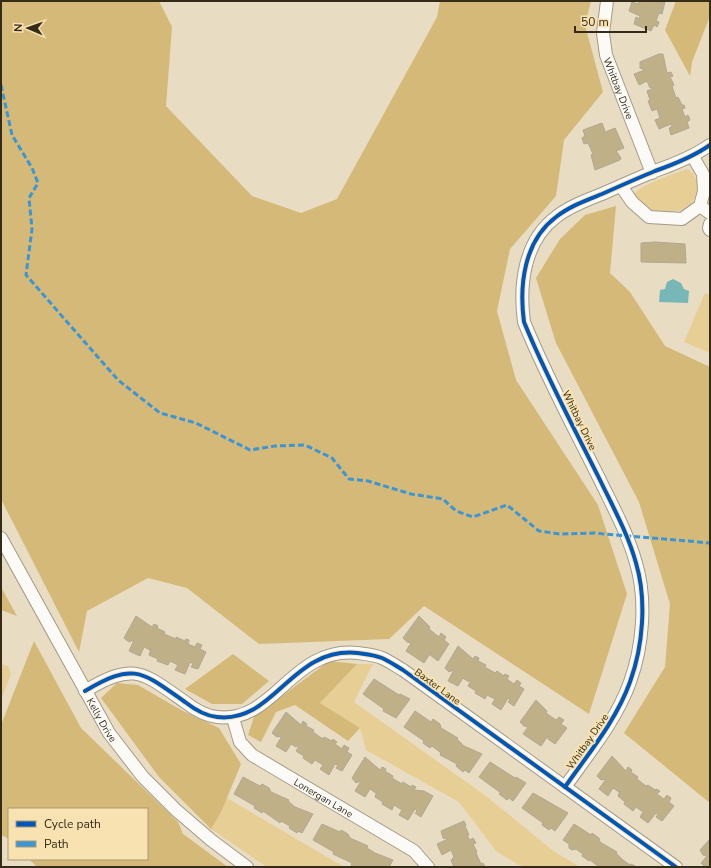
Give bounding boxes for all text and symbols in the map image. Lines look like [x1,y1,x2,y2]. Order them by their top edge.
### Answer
north arrow [8,8,48,48]
scale bar [575,8,646,34]
text: 50 m [581,14,609,30]
text: N [11,23,26,32]
street label: Whitbay Drive [600,56,636,121]
street label: Whitbay Drive [559,388,600,453]
street label: Baxter Lane [411,665,463,708]
street label: Kelly Drive [83,696,120,745]
street label: Whitbay Drive [563,711,612,772]
street label: Lonergan Lane [291,775,355,821]
legend [8,808,148,860]
text: Cycle path [44,816,101,832]
text: Path [44,836,69,852]

